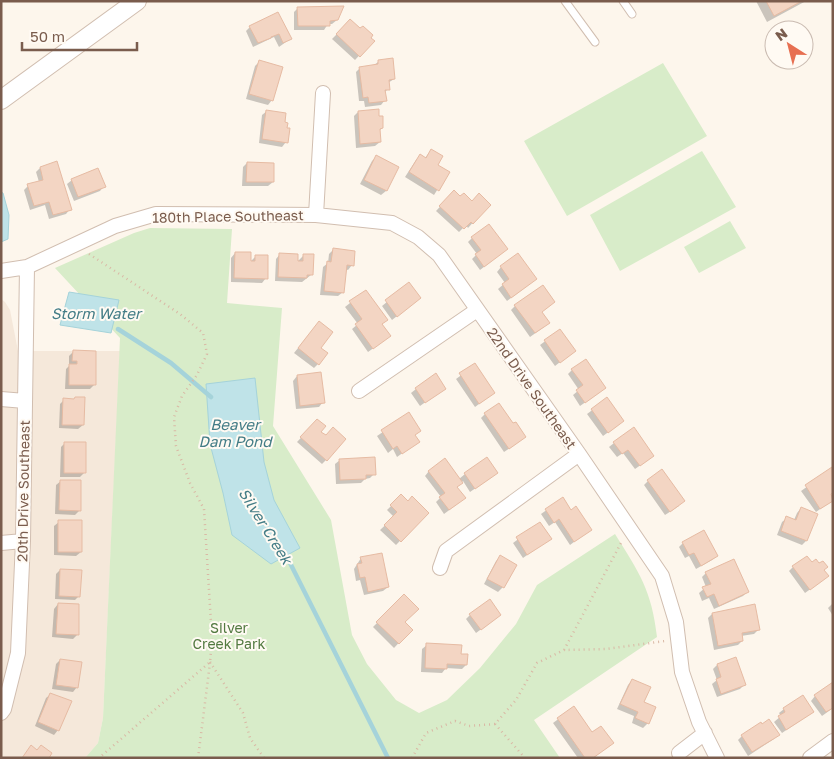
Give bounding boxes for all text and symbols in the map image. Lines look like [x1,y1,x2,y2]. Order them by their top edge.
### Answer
scale bar [22,20,138,52]
north arrow [764,20,814,70]
text: N [772,24,790,44]
text: 50 m [30,27,65,45]
street label: 180th Place Southeast [152,206,304,226]
water label: Storm Water [51,304,143,322]
street label: 22nd Drive Southeast [484,324,580,452]
water label: Beaver Dam Pond [198,415,273,450]
street label: 20th Drive Southeast [13,420,33,562]
water label: Silver Creek [236,485,297,569]
park label: Silver Creek Park [193,619,265,652]

